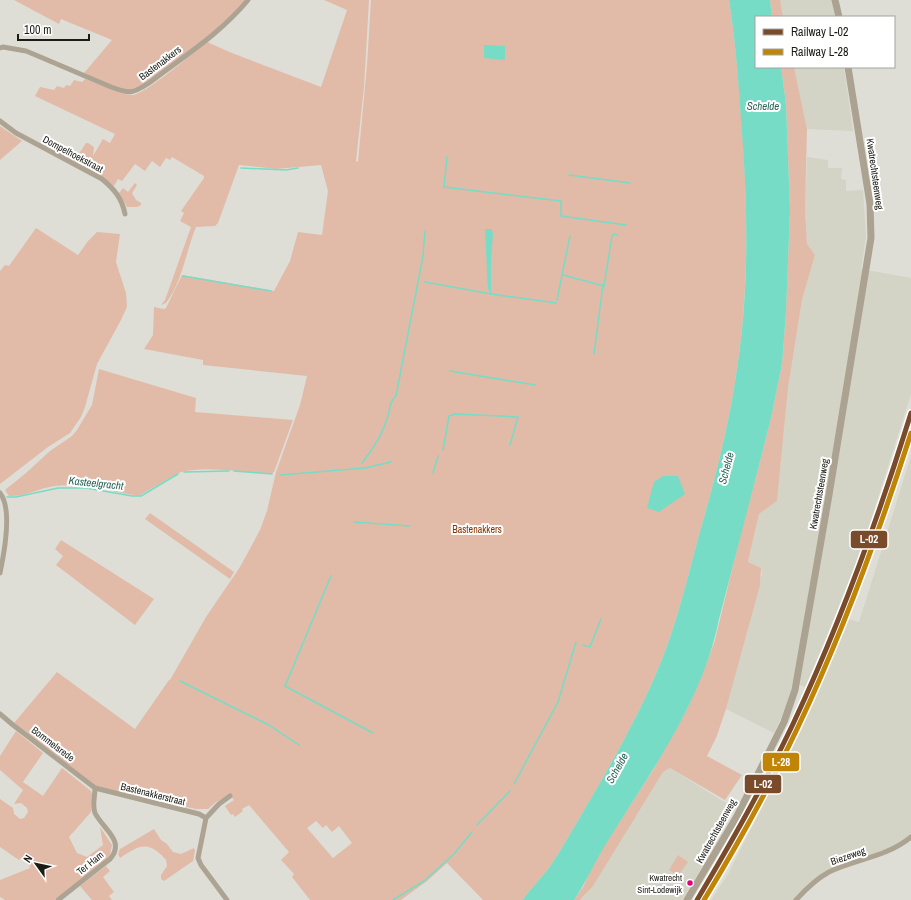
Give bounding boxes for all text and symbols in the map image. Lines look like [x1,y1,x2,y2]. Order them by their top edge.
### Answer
scale bar [18,16,89,42]
legend [755,16,895,68]
text: 100 m [24,22,51,38]
text: Railway L-02 [791,24,848,40]
street label: Bastenakkers [136,43,184,83]
text: Railway L-28 [791,44,848,60]
water label: Schelde [747,99,779,113]
street label: Dompelhoekstraat [41,133,106,176]
street label: Kwatrechtsteenweg [864,138,886,211]
water label: Schelde [715,450,737,486]
street label: Kwatrechtsteenweg [806,457,832,530]
water label: Kasteelgracht [68,473,125,493]
park label: Bastenakkers [452,523,502,536]
line badge: L-02 [850,530,888,549]
text: L-02 [860,532,878,546]
street label: Bommelsrede [29,724,77,765]
water label: Schelde [603,750,631,786]
line badge: L-28 [762,752,800,772]
text: L-28 [772,755,790,769]
line badge: L-02 [744,774,782,794]
text: L-02 [754,777,772,791]
street label: Bastenakkerstraat [119,780,187,808]
street label: Kwatrechtsteenweg [693,796,739,865]
north arrow [16,844,56,884]
street label: Biezeweg [829,844,868,868]
street label: Ter Ham [74,848,106,878]
text: N [20,852,35,865]
place label: Kwatrecht Sint-Lodewijk [637,872,682,896]
marker: Kwatrecht Sint-Lodewijk [685,878,695,888]

